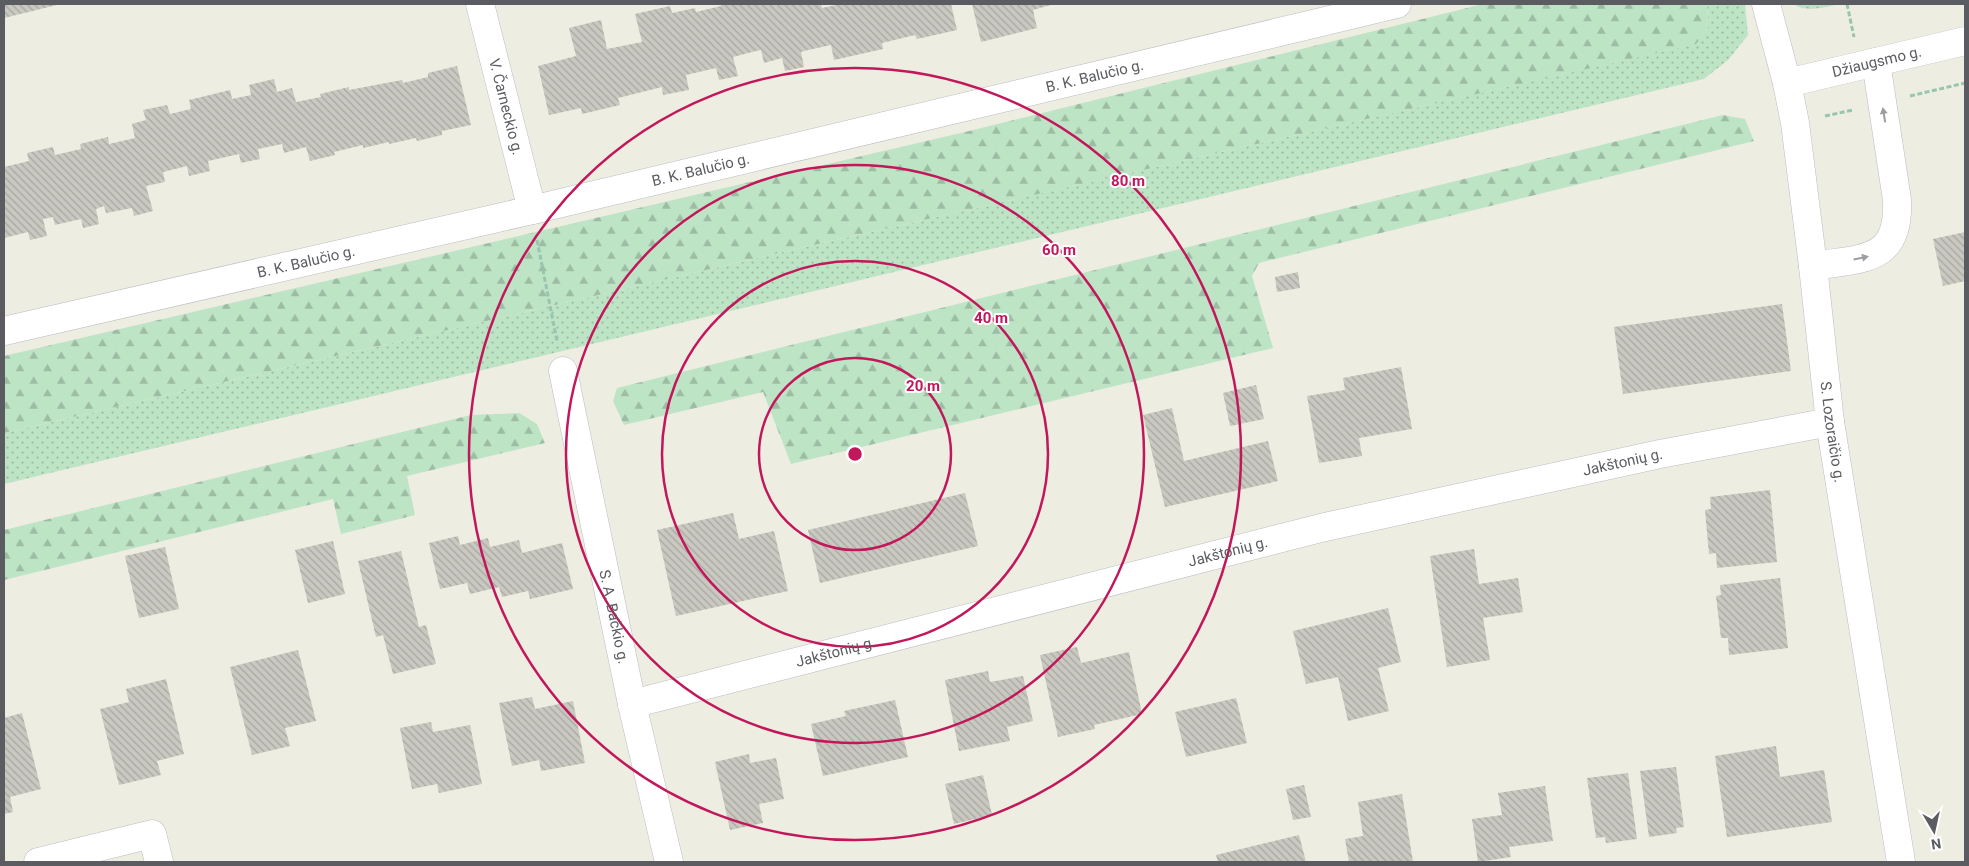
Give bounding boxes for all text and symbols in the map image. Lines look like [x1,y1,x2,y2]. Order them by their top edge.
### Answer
street label: Džiaugsmo g. [1830,43,1923,81]
street label: B. K. Balučio g. [1044,56,1145,96]
street label: V. Čarneckio g. [485,57,527,157]
one-way arrow [1880,107,1888,123]
street label: B. K. Balučio g. [650,150,751,190]
text: 80 m [1111,172,1145,190]
text: 60 m [1042,241,1076,259]
street label: B. K. Balučio g. [255,242,357,282]
one-way arrow [1854,253,1870,261]
text: 40 m [974,309,1008,327]
text: 20 m [906,377,940,395]
street label: S. Lozoraičio g. [1817,380,1849,484]
centre of rings [846,445,864,463]
street label: Jakštonių g. [1581,445,1664,480]
street label: Jakštonių g. [1186,533,1270,571]
street label: S. A. Bačkio g. [595,568,632,665]
street label: Jakštonių g. [794,633,877,671]
north arrow [1909,806,1959,856]
text: N [1930,835,1942,853]

